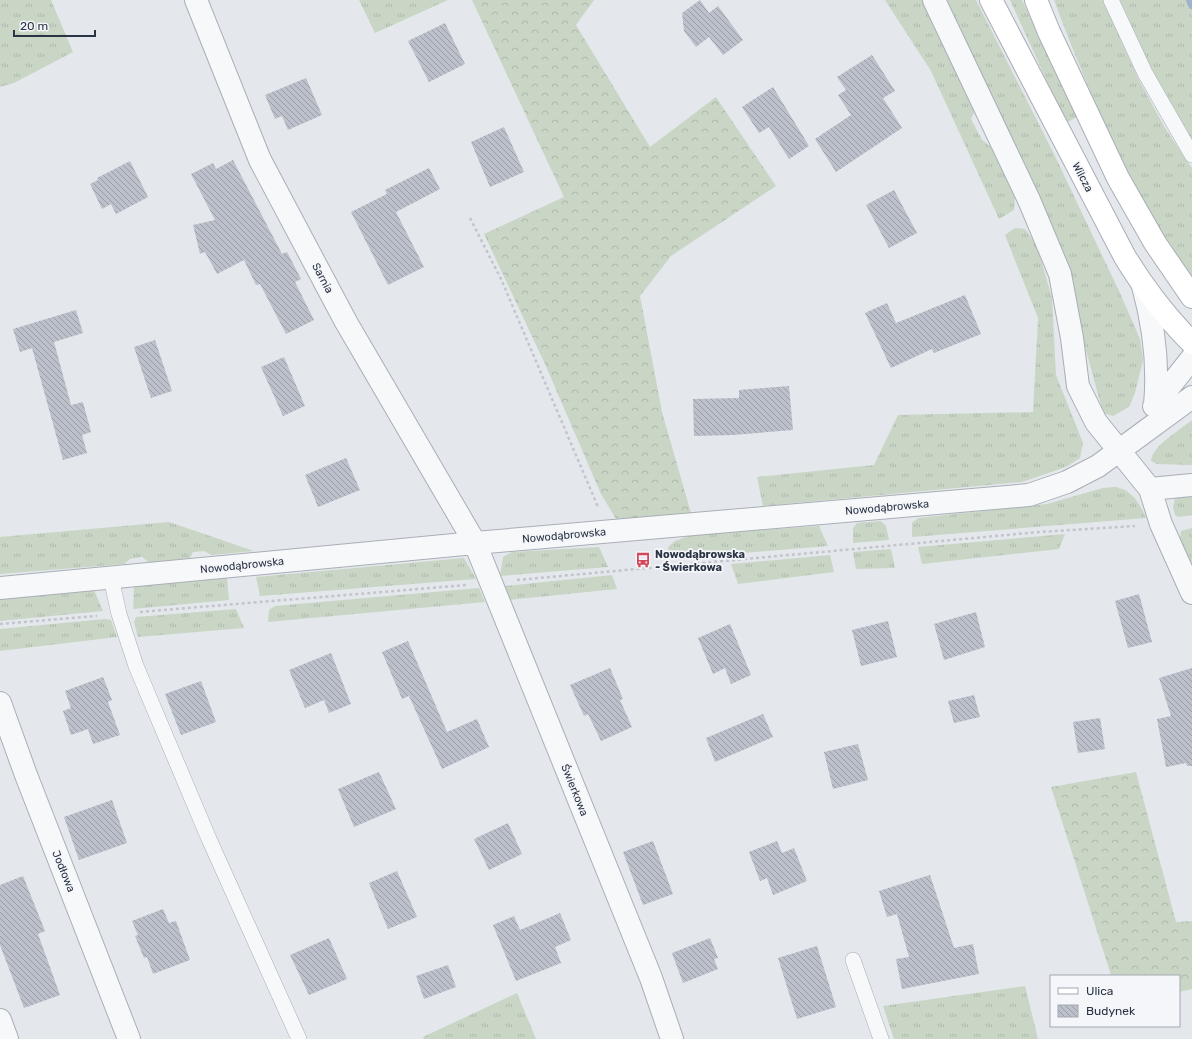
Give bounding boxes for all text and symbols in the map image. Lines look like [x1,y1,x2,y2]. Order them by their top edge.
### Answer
scale bar [14,12,95,38]
text: 20 m [20,19,48,33]
street label: Wilcza [1069,160,1096,194]
street label: Sarnia [309,261,336,296]
street label: Nowodąbrowska [845,497,930,518]
street label: Nowodąbrowska [522,525,607,546]
place label: Nowodąbrowska - Świerkowa [655,548,745,574]
bus stop icon: Nowodąbrowska - Świerkowa [634,551,652,569]
street label: Nowodąbrowska [200,555,285,576]
street label: Świerkowa [558,762,591,818]
street label: Jodłowa [49,848,78,894]
legend [1050,975,1180,1027]
text: Ulica [1086,984,1113,998]
text: Budynek [1086,1004,1136,1018]

